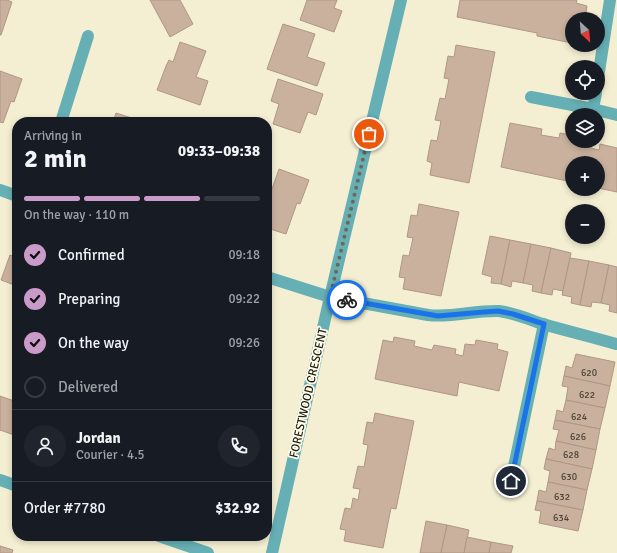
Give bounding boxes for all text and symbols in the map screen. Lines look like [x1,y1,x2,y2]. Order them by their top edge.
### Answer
north arrow [565,12,605,52]
map controls [565,12,605,244]
button: locate [565,60,605,100]
button: layers [565,108,605,148]
pin [352,117,386,151]
icon: bag [358,123,380,145]
text: Arriving in [24,128,82,144]
text: 09:33–09:38 [178,142,260,160]
text: 2 min [24,143,87,175]
button: + [565,156,605,196]
button: − [565,204,605,244]
text: On the way · 110 m [24,207,129,223]
icon: check [24,244,46,266]
text: Confirmed [58,246,125,264]
text: 09:18 [228,247,260,263]
courier [327,280,367,320]
icon: check [24,288,46,310]
icon: bike [336,289,358,311]
text: Preparing [58,290,121,308]
text: 09:22 [228,291,260,307]
street label: FORESTWOOD CRESCENT [286,327,331,459]
icon: check [24,332,46,354]
text: On the way [58,334,129,352]
text: 09:26 [228,335,260,351]
house number: 620 [581,367,597,379]
text: Delivered [58,378,118,396]
house number: 622 [579,389,595,401]
house number: 624 [571,411,588,423]
button: person [24,425,66,467]
button: phone [218,425,260,467]
text: Jordan [76,429,121,447]
house number: 626 [570,431,586,443]
text: Courier · 4.5 [76,447,145,463]
house number: 628 [563,449,579,461]
pin [494,464,528,498]
icon: home [500,470,522,492]
house number: 630 [561,471,577,483]
house number: 632 [554,491,570,503]
text: Order #7780 [24,499,106,517]
text: $32.92 [215,499,260,517]
house number: 634 [553,512,570,524]

